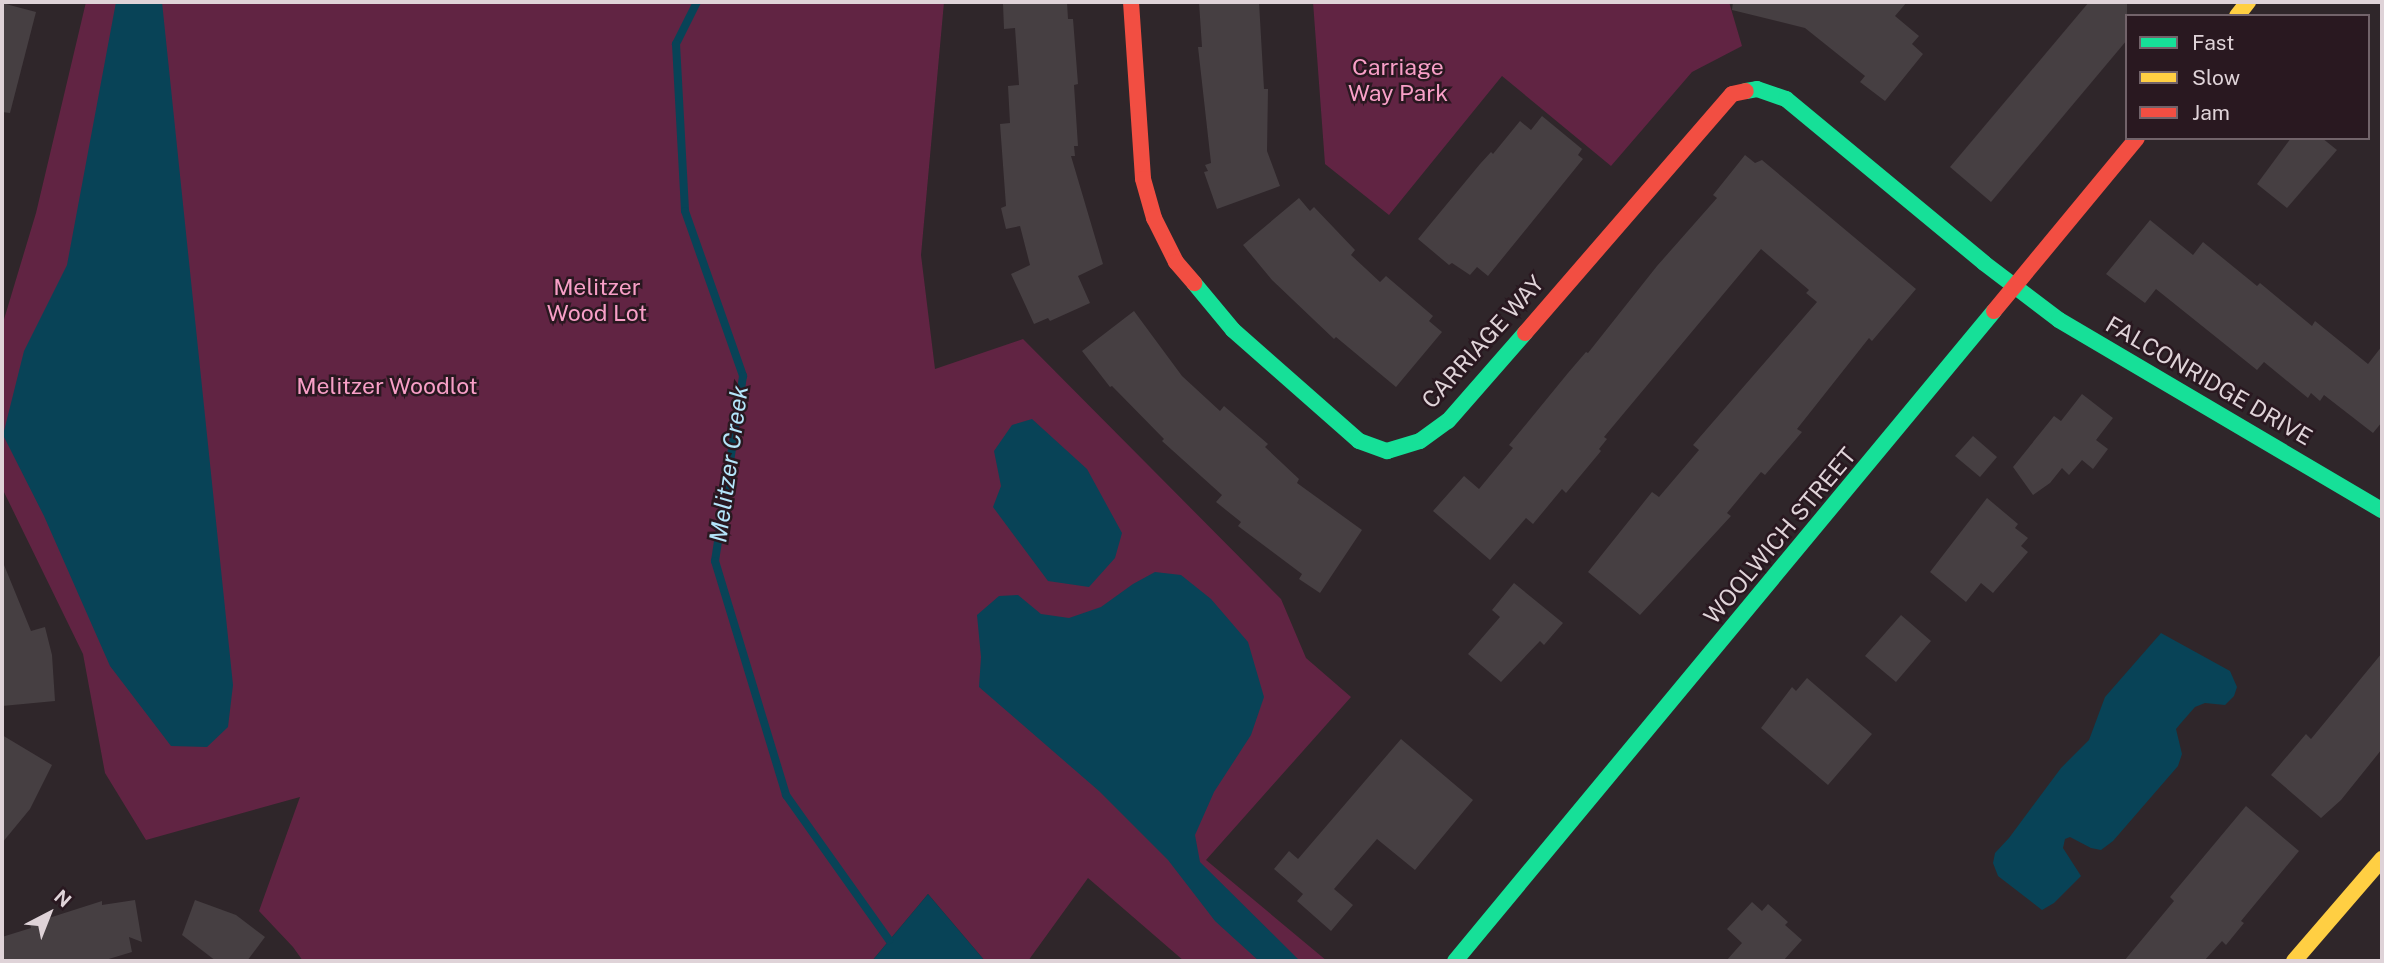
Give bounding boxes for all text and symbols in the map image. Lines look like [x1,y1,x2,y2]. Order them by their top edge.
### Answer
legend [2125,14,2370,140]
text: Fast [2192,30,2234,55]
park label: Carriage Way Park [1348,53,1448,107]
text: Slow [2192,65,2240,90]
text: Jam [2192,100,2230,125]
street label: CARRIAGE WAY [1416,270,1550,414]
park label: Melitzer Wood Lot [547,273,647,327]
street label: FALCONRIDGE DRIVE [2101,311,2317,451]
park label: Melitzer Woodlot [296,372,478,400]
water label: Melitzer Creek [704,384,754,544]
street label: WOOLWICH STREET [1698,442,1862,630]
north arrow [14,879,84,949]
text: N [50,885,76,912]

